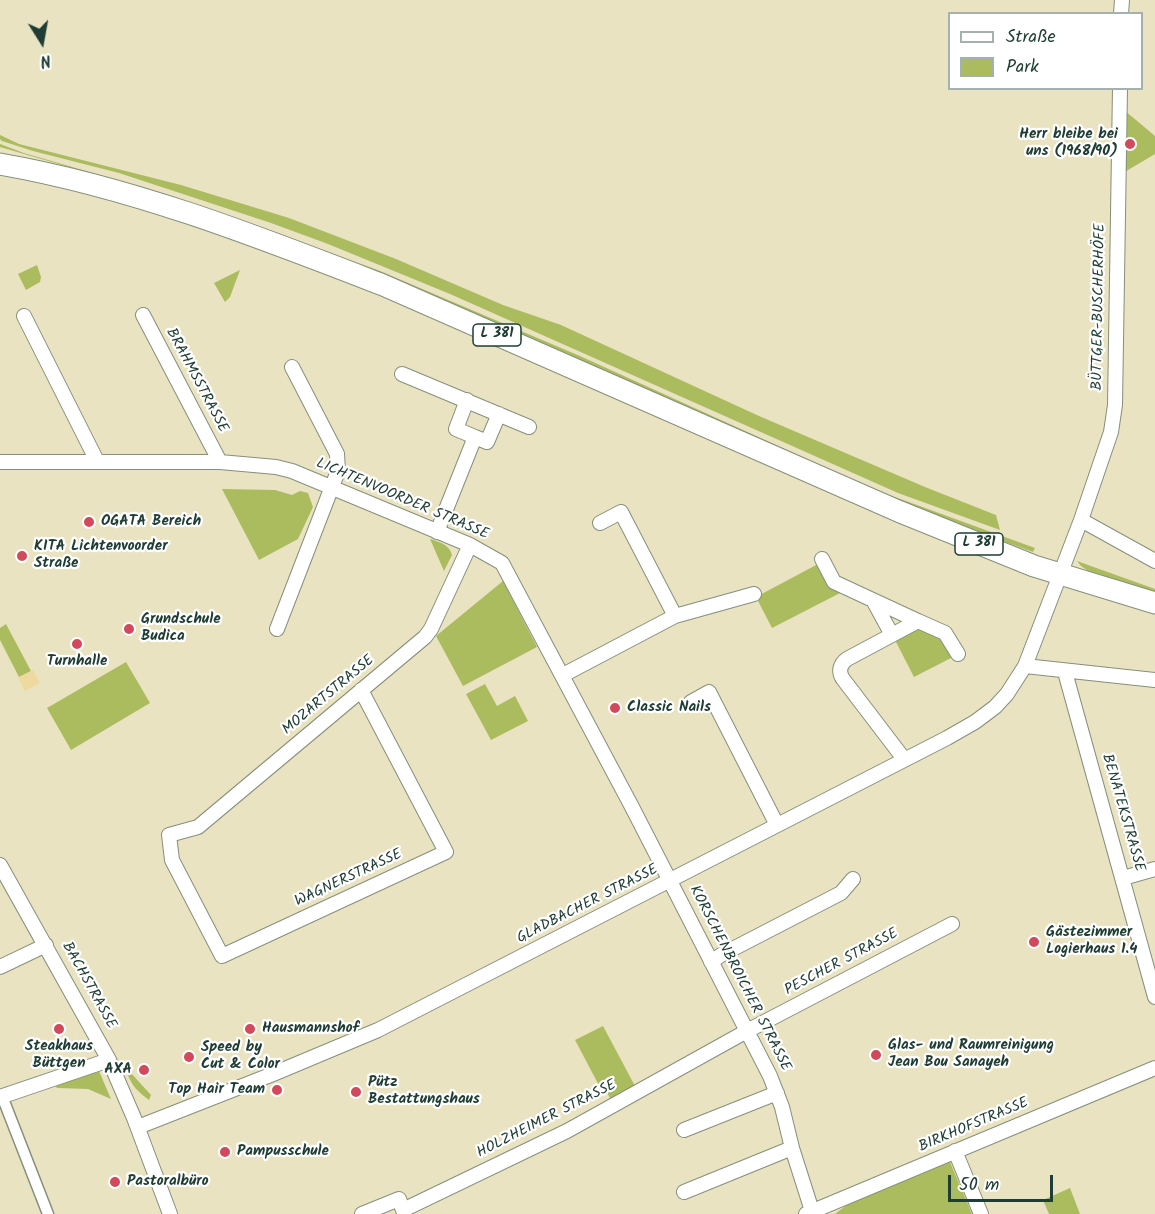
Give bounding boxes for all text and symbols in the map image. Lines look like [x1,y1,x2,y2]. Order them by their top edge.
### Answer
north arrow [12,12,72,72]
legend [948,12,1143,90]
text: Straße [1006,23,1056,52]
text: N [38,47,53,73]
text: Park [1006,53,1039,82]
place label: Herr bleibe bei uns (1968/90) [1019,126,1118,161]
marker: Herr bleibe bei uns (1968/90) [1123,137,1137,151]
street label: BÜTTGER-BUSCHERHÖFE [1090,223,1110,391]
road number: L 381 [473,324,521,346]
street label: BRAHMSSTRASSE [161,326,231,436]
street label: LICHTENVOORDER STRASSE [313,455,491,545]
place label: OGATA Bereich [101,513,201,531]
marker: OGATA Bereich [82,515,96,529]
road number: L 381 [955,533,1003,555]
place label: KITA Lichtenvoorder Straße [34,538,168,573]
marker: KITA Lichtenvoorder Straße [15,549,29,563]
place label: Grundschule Budica [141,611,220,646]
marker: Grundschule Budica [122,622,136,636]
marker: Turnhalle [70,637,84,651]
street label: MOZARTSTRASSE [279,652,379,740]
place label: Turnhalle [47,653,107,671]
place label: Classic Nails [627,699,711,717]
marker: Classic Nails [608,701,622,715]
street label: BENATEKSTRASSE [1097,752,1147,874]
street label: WAGNERSTRASSE [293,846,405,912]
street label: GLADBACHER STRASSE [514,862,662,948]
street label: KORSCHENBROICHER STRASSE [684,883,794,1075]
place label: Gästezimmer Logierhaus 1.4 [1046,924,1137,959]
street label: PESCHER STRASSE [782,925,902,1001]
marker: Gästezimmer Logierhaus 1.4 [1027,935,1041,949]
street label: BACHSTRASSE [57,940,119,1032]
place label: Hausmannshof [262,1020,359,1038]
marker: Steakhaus Büttgen [52,1022,66,1036]
marker: Hausmannshof [243,1022,257,1036]
place label: Glas- und Raumreinigung Jean Bou Sanayeh [888,1037,1054,1072]
place label: Steakhaus Büttgen [25,1038,93,1073]
place label: Speed by Cut & Color [201,1039,280,1074]
marker: Glas- und Raumreinigung Jean Bou Sanayeh [869,1048,883,1062]
marker: Speed by Cut & Color [182,1050,196,1064]
place label: AXA [104,1061,132,1079]
marker: AXA [137,1063,151,1077]
place label: Pütz Bestattungshaus [368,1074,480,1109]
street label: HOLZHEIMER STRASSE [474,1077,620,1163]
place label: Top Hair Team [168,1081,265,1099]
marker: Top Hair Team [270,1083,284,1097]
marker: Pütz Bestattungshaus [349,1085,363,1099]
street label: BIRKHOFSTRASSE [916,1095,1032,1157]
place label: Pampusschule [237,1143,329,1161]
marker: Pampusschule [218,1145,232,1159]
scale bar [951,1163,1056,1201]
text: 50 m [959,1171,999,1200]
place label: Pastoralbüro [127,1173,209,1191]
marker: Pastoralbüro [108,1175,122,1189]

